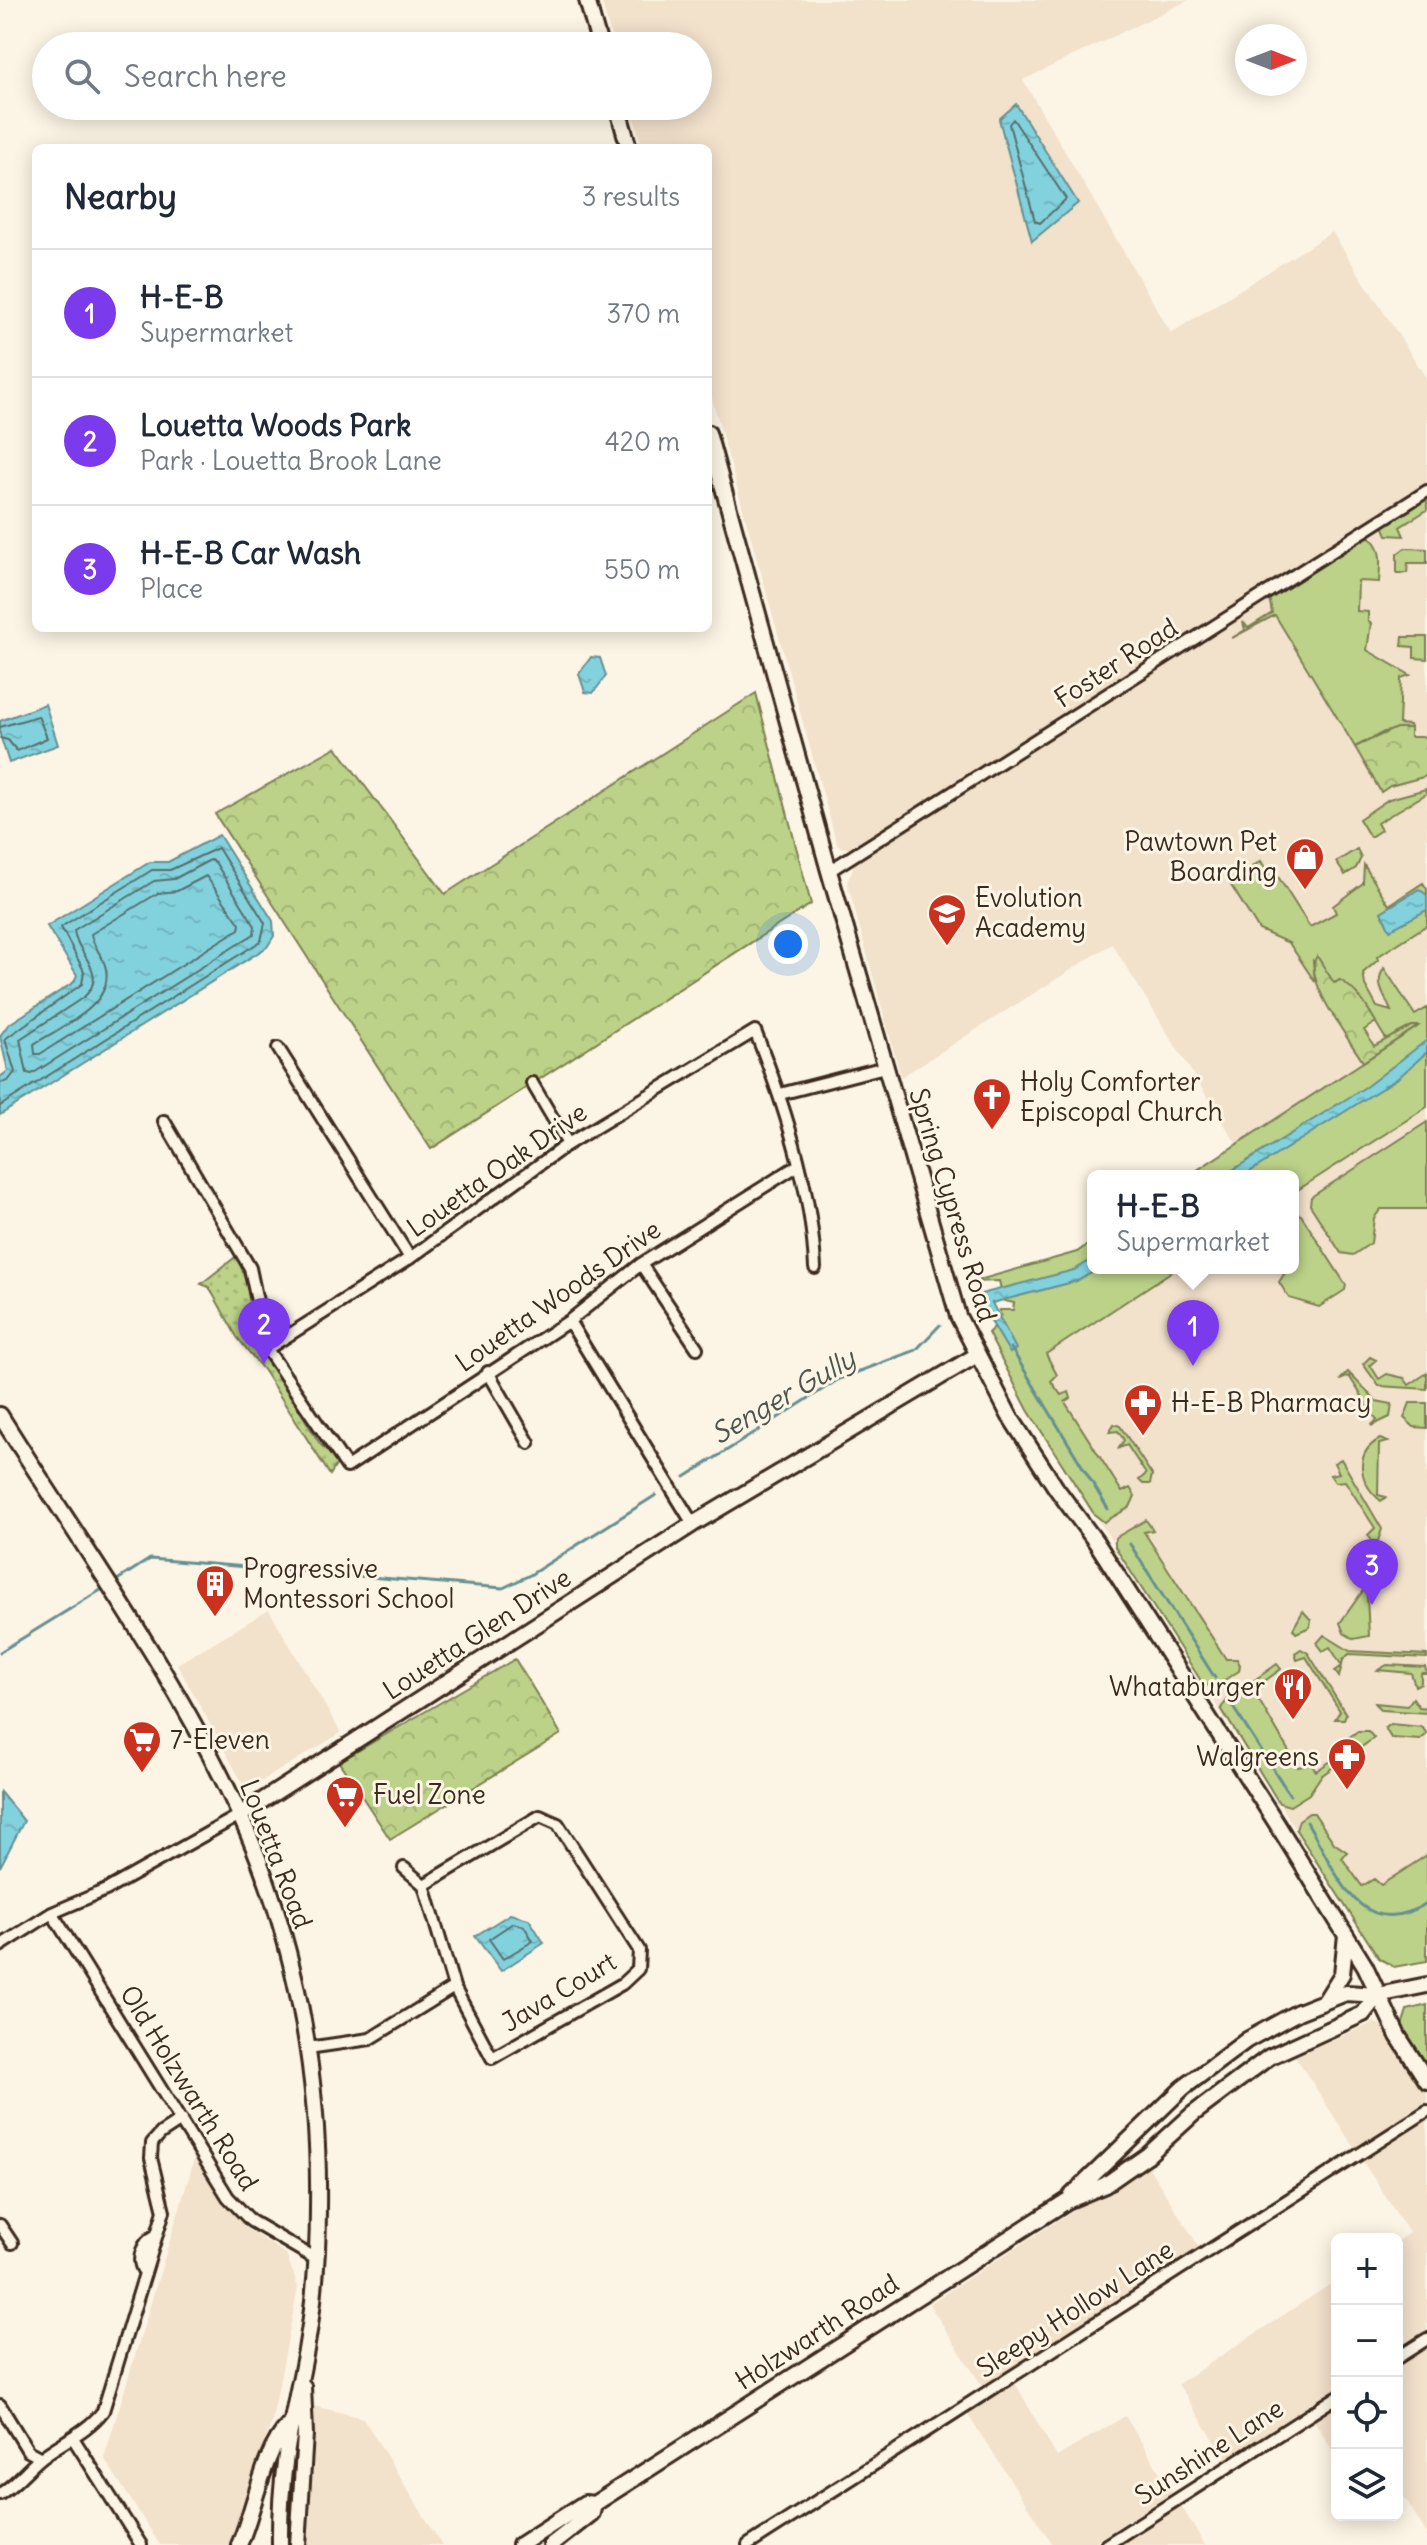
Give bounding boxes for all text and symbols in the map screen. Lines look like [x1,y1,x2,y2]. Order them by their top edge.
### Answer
north arrow [1235,24,1307,96]
search box [32,32,712,120]
icon: search [60,54,104,98]
text: Search here [124,57,287,95]
text: Nearby [64,175,177,218]
text: 3 results [582,180,680,213]
text: H-E-B [140,278,224,316]
text: 1 [85,297,95,330]
text: 370 m [606,297,680,330]
text: Supermarket [140,316,293,349]
text: Louetta Woods Park [140,406,411,444]
text: 2 [83,425,97,458]
text: 420 m [605,425,680,458]
text: Park · Louetta Brook Lane [140,444,442,477]
text: H-E-B Car Wash [140,534,361,572]
text: 3 [83,553,97,586]
text: 550 m [604,553,680,586]
text: Place [140,572,203,605]
street label: Foster Road [1048,611,1184,715]
place label: Pawtown Pet Boarding [1124,825,1277,888]
shop icon: Pawtown Pet Boarding [1284,836,1326,891]
place label: Evolution Academy [975,881,1086,944]
school or university icon: Evolution Academy [926,892,968,947]
your location [768,924,808,964]
place label: Holy Comforter Episcopal Church [1020,1065,1223,1128]
church icon: Holy Comforter Episcopal Church [971,1076,1013,1131]
street label: Spring Cypress Road [902,1084,1005,1326]
street label: Louetta Oak Drive [400,1095,593,1244]
popup [1087,1170,1299,1274]
text: H-E-B [1116,1187,1200,1225]
street label: Louetta Woods Drive [449,1212,667,1379]
text: Supermarket [1116,1225,1270,1258]
pin: 2 [238,1298,290,1364]
pin: 1 [1167,1300,1219,1366]
water label: Senger Gully [704,1339,863,1452]
pharmacy icon: H-E-B Pharmacy [1122,1382,1164,1437]
place label: H-E-B Pharmacy [1171,1386,1371,1419]
pin: 3 [1346,1539,1398,1605]
place label: Progressive Montessori School [243,1552,454,1615]
street label: Louetta Glen Drive [377,1561,577,1707]
building icon: Progressive Montessori School [194,1563,236,1618]
restaurant icon: Whataburger [1272,1666,1314,1721]
place label: Whataburger [1109,1670,1265,1703]
supermarket icon: 7-Eleven [121,1719,163,1774]
place label: 7-Eleven [170,1723,270,1756]
pharmacy icon: Walgreens [1326,1736,1368,1791]
place label: Walgreens [1196,1740,1319,1773]
supermarket icon: Fuel Zone [324,1774,366,1829]
street label: Louetta Road [233,1775,320,1933]
place label: Fuel Zone [373,1778,486,1811]
street label: Java Court [496,1944,622,2039]
street label: Old Holzwarth Road [113,1979,266,2196]
street label: Sleepy Hollow Lane [970,2233,1179,2385]
map controls [1331,2233,1403,2521]
button: + [1331,2233,1403,2305]
street label: Holzwarth Road [729,2266,905,2397]
button: − [1331,2305,1403,2377]
button: locate [1331,2377,1403,2449]
street label: Sunshine Lane [1128,2391,1289,2512]
button: layers [1331,2449,1403,2521]

